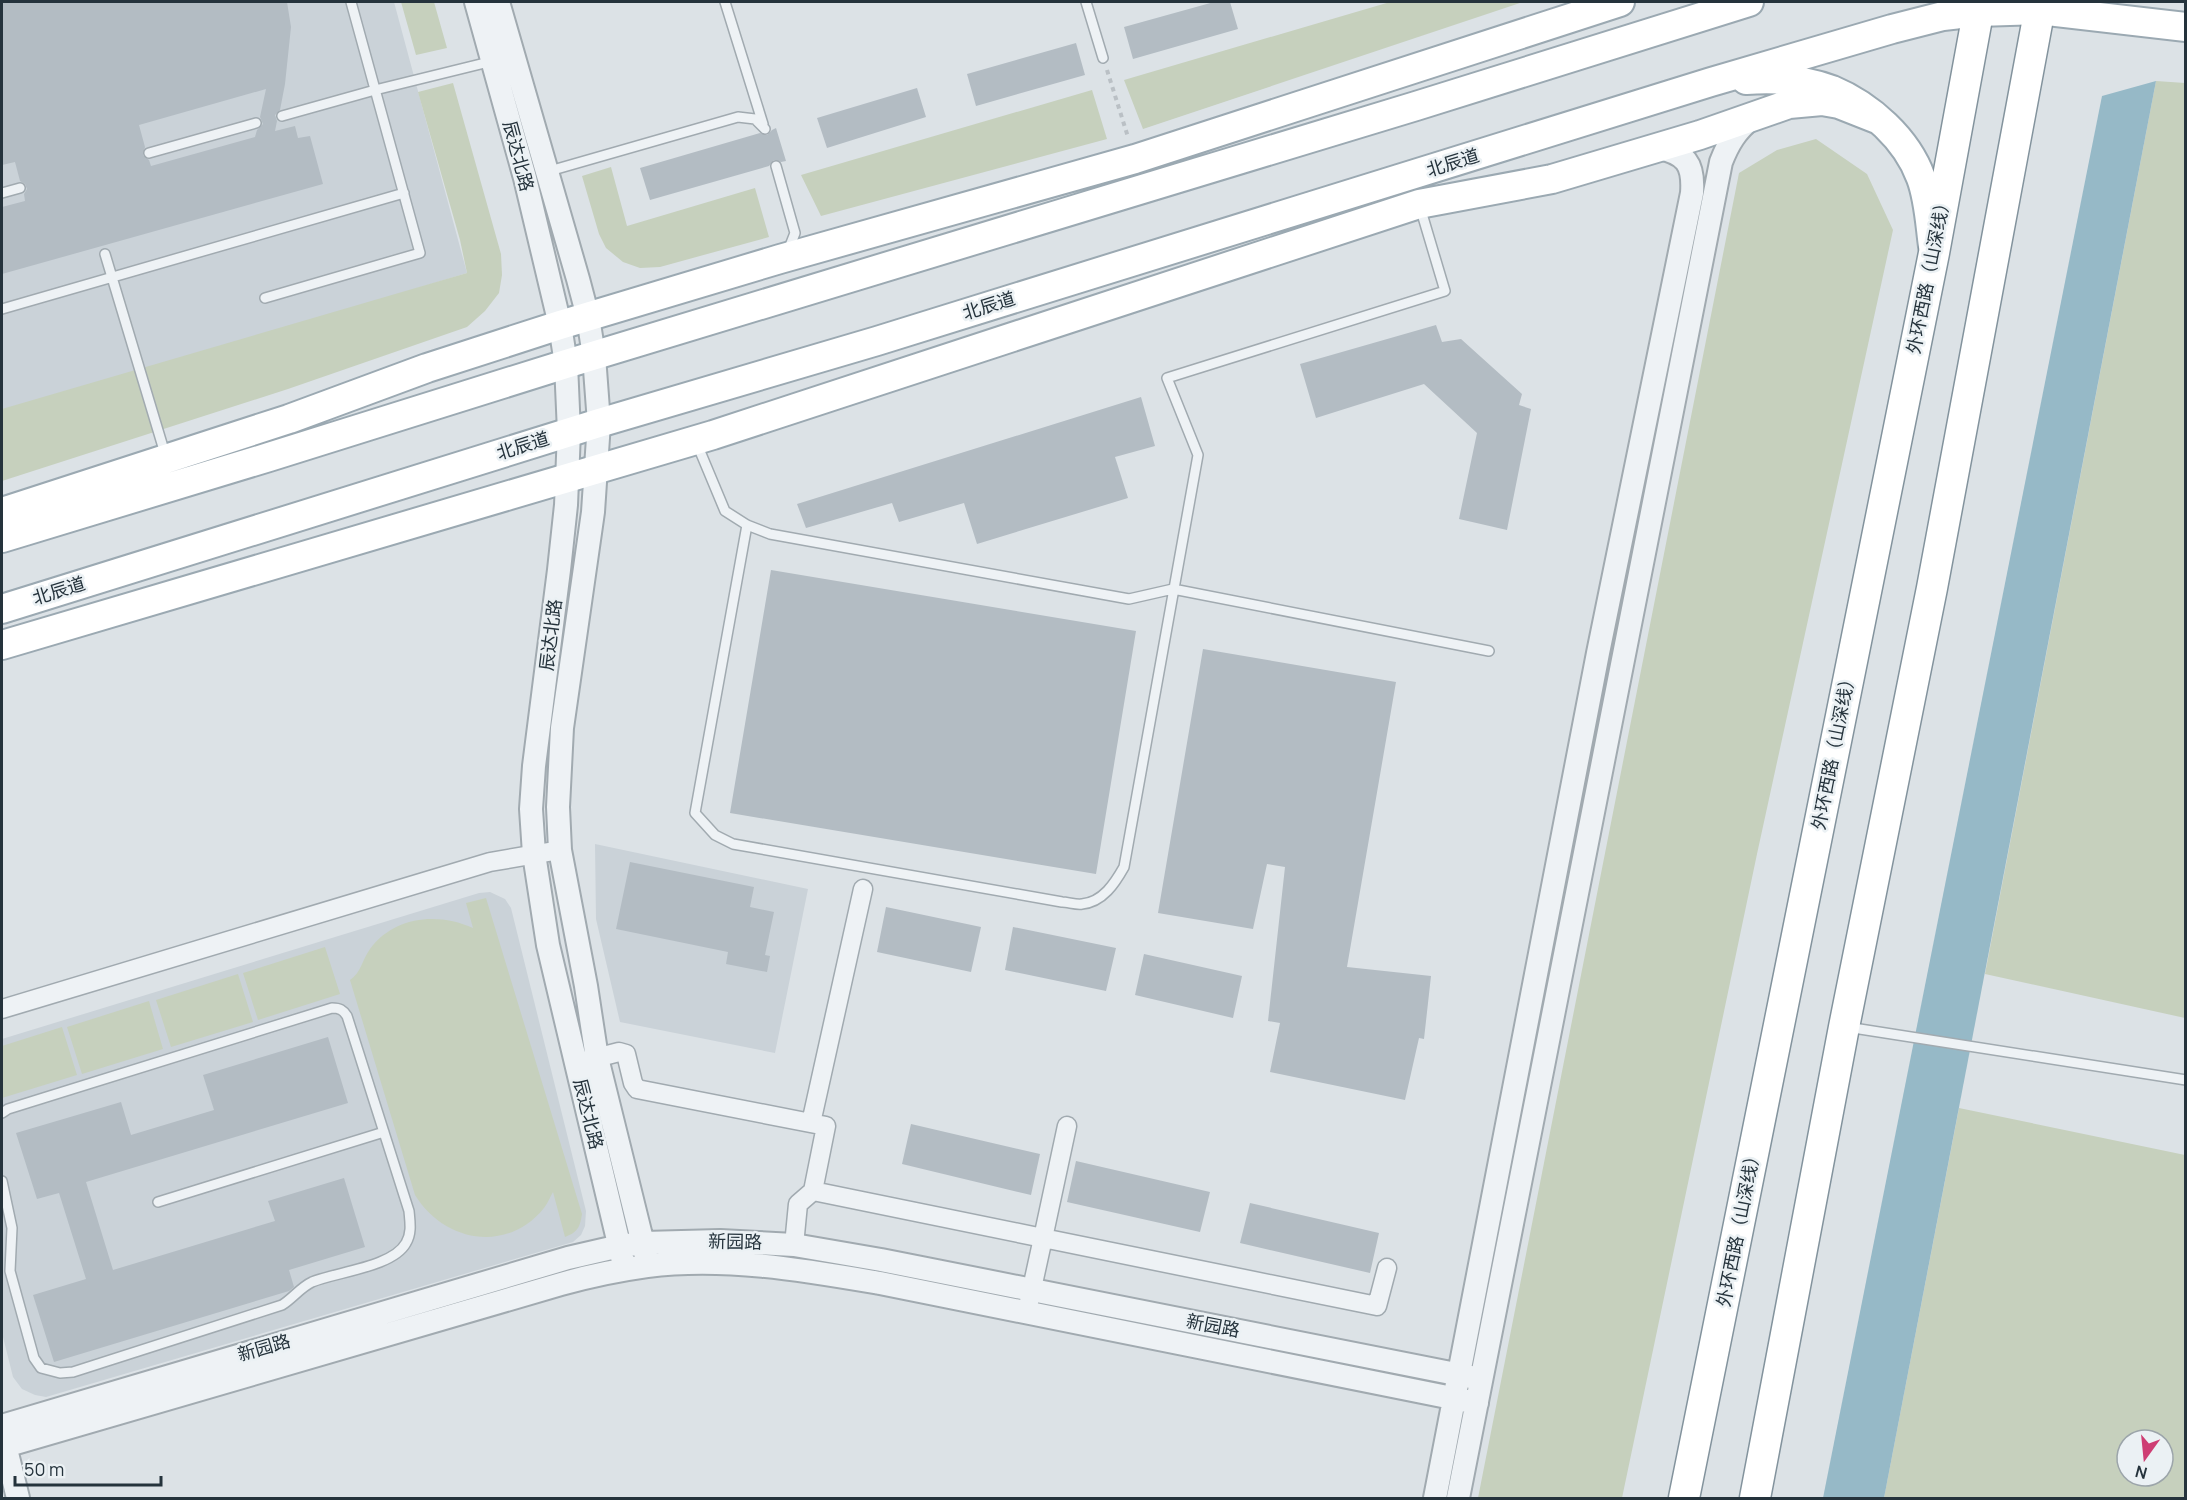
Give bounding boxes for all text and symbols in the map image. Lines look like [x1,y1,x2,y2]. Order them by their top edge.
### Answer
street label: 辰达北路 [498,118,540,194]
street label: 北辰道 [1423,143,1482,181]
street label: 外环西路（山深线） [1901,192,1955,356]
street label: 北辰道 [959,286,1018,324]
street label: 北辰道 [493,426,552,464]
street label: 北辰道 [29,571,88,609]
street label: 辰达北路 [534,598,566,672]
street label: 外环西路（山深线） [1806,668,1860,832]
street label: 辰达北路 [569,1076,609,1152]
street label: 外环西路（山深线） [1711,1145,1765,1309]
street label: 新园路 [708,1229,762,1253]
street label: 新园路 [1184,1308,1242,1342]
street label: 新园路 [234,1328,293,1366]
north arrow [2115,1428,2175,1488]
scale bar [15,1449,160,1487]
text: 50 m [24,1457,64,1481]
text: N [2133,1460,2150,1485]

